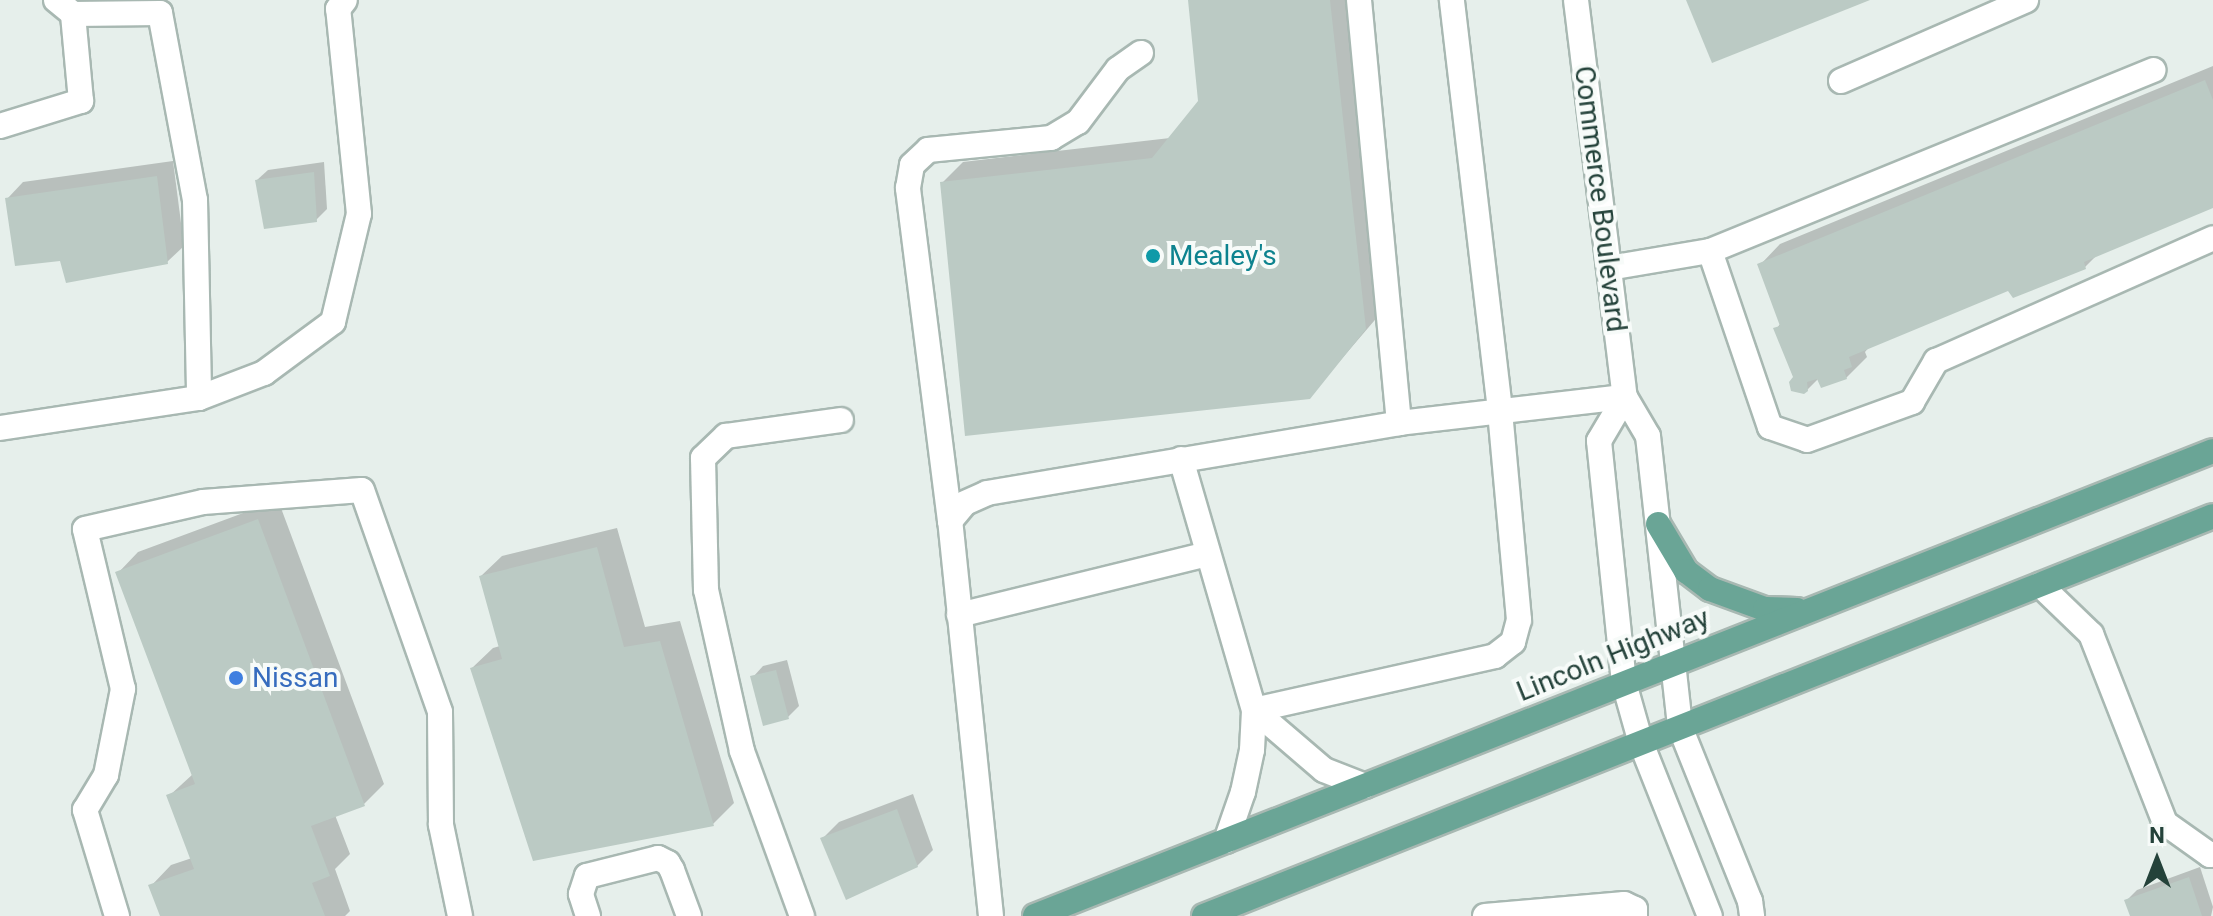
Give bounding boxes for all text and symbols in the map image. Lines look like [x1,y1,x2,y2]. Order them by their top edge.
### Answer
street label: Commerce Boulevard [1567,64,1633,334]
place label: Mealey's [1169,239,1277,273]
marker: Mealey's [1144,247,1162,265]
street label: Lincoln Highway [1512,601,1714,709]
place label: Nissan [252,661,338,695]
marker: Nissan [227,669,245,687]
north arrow [2117,820,2197,900]
text: N [2149,823,2165,848]

